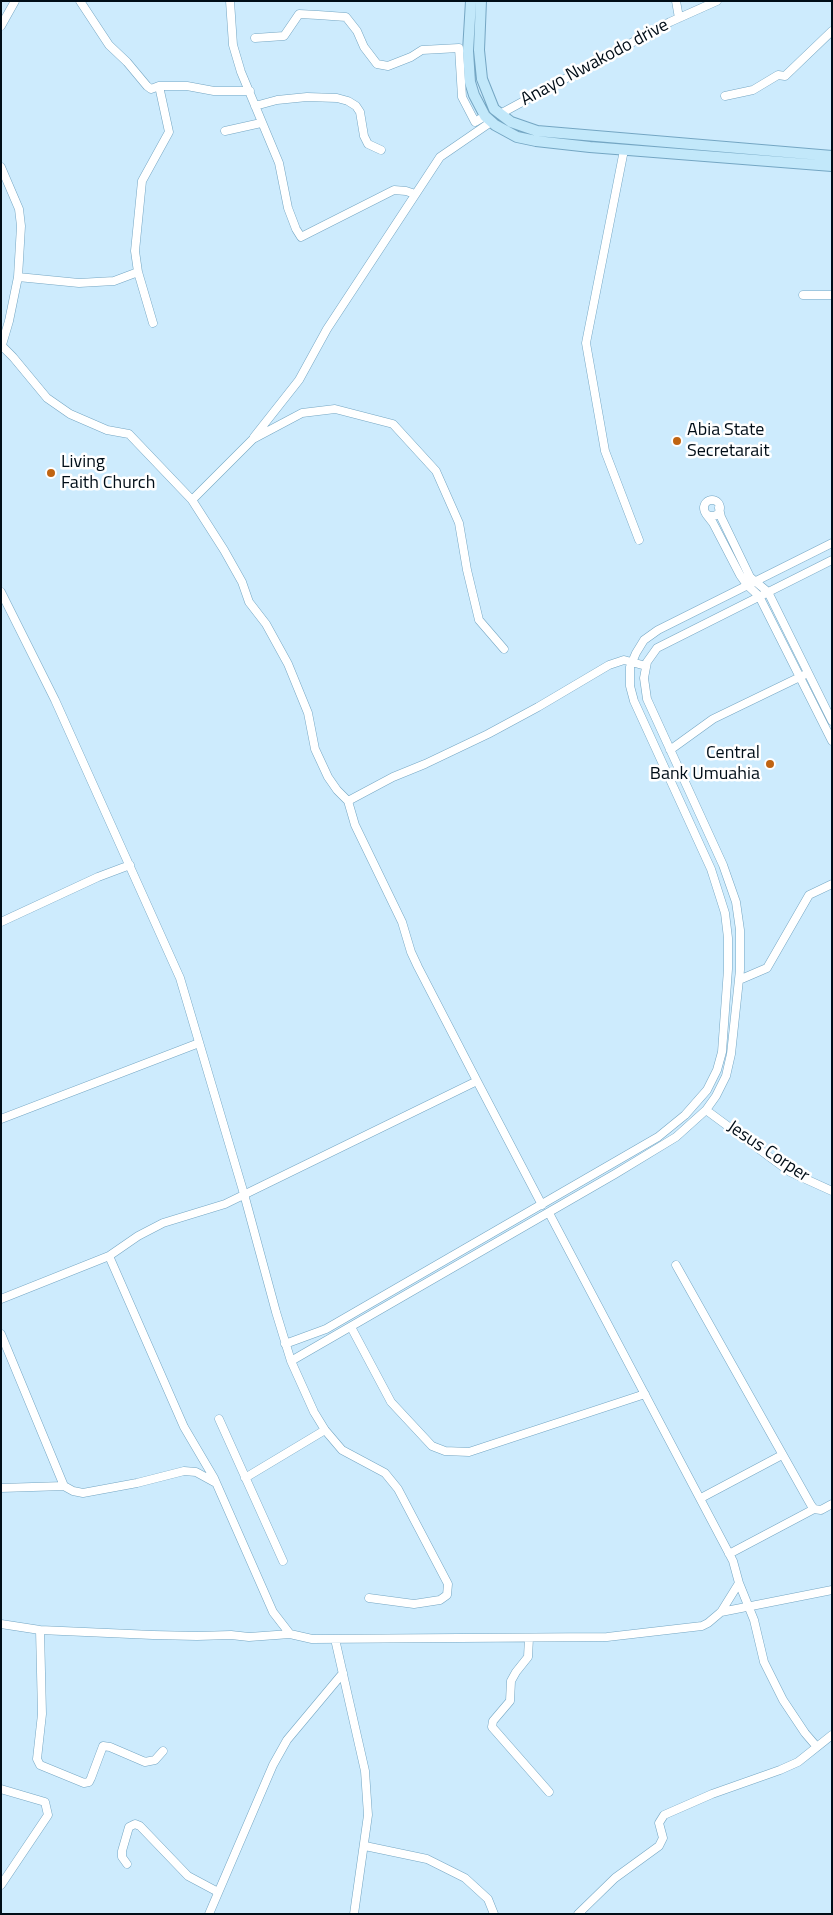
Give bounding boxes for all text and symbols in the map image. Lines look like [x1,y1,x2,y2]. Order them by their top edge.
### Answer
street label: Anayo Nwakodo drive [517,15,673,111]
place label: Abia State Secretarait [687,420,770,462]
marker: Abia State Secretarait [671,435,683,447]
place label: Living Faith Church [61,452,155,494]
marker: Living Faith Church [45,467,57,479]
place label: Central Bank Umuahia [650,743,760,786]
marker: Central Bank Umuahia [764,758,776,770]
street label: Jesus Corper [723,1117,813,1187]

